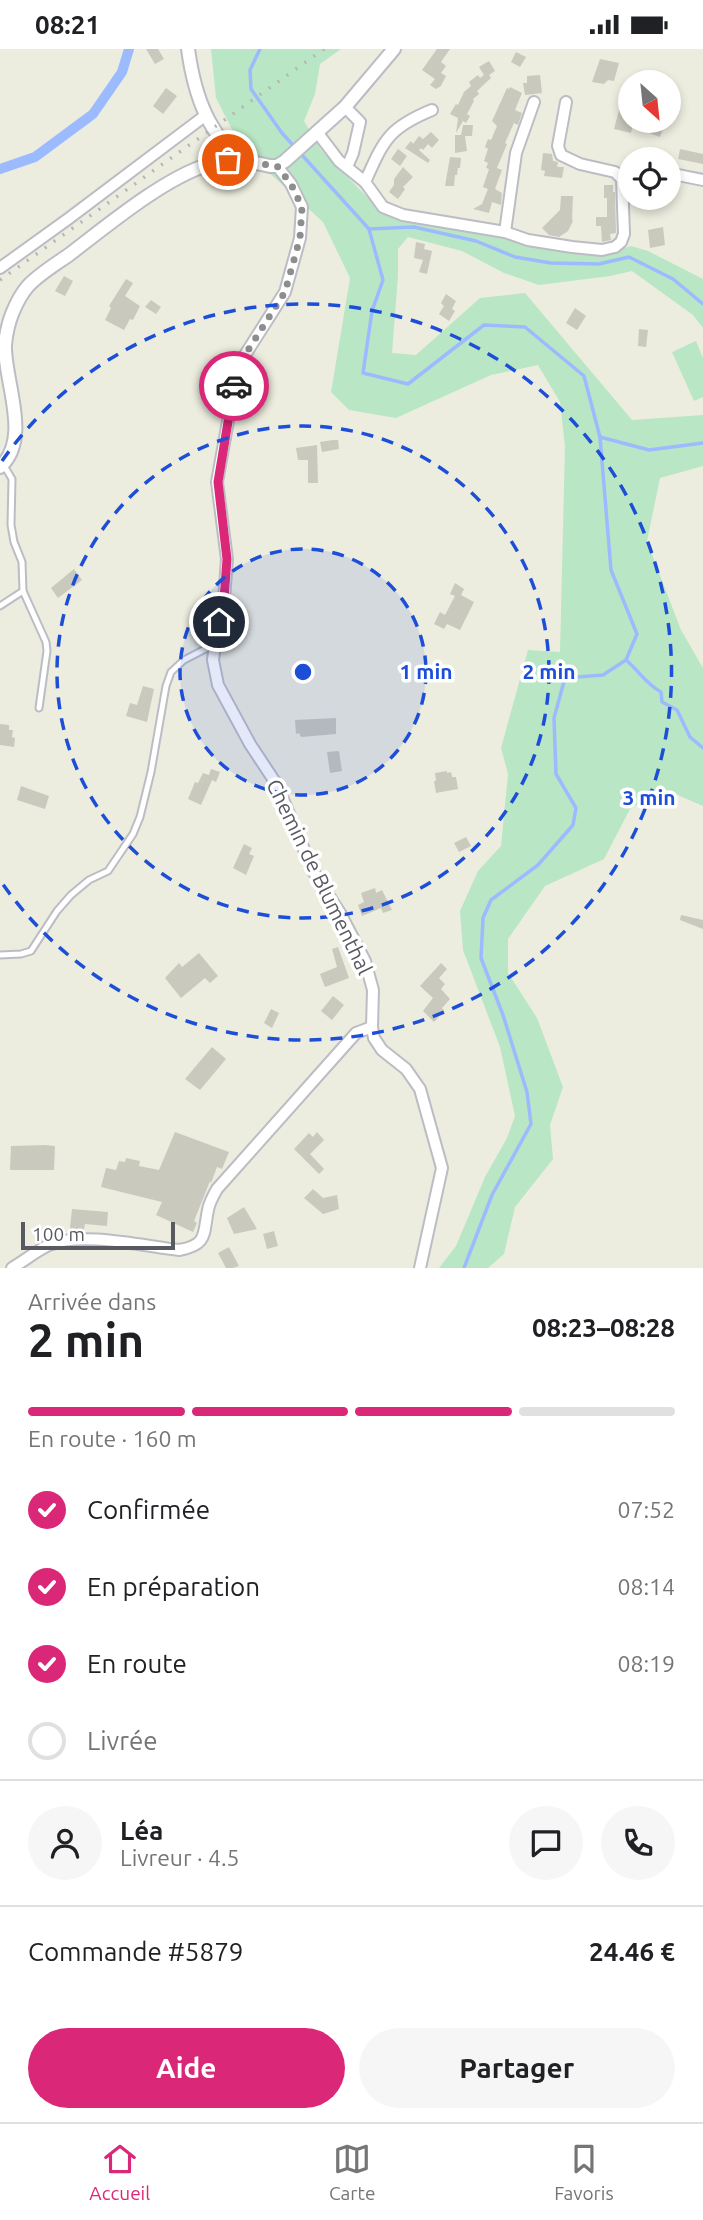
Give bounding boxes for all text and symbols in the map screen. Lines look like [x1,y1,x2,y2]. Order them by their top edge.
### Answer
text: 08:21 [35,10,100,39]
north arrow [618,70,681,133]
map controls [618,70,681,210]
pin [198,130,258,190]
icon: bag [209,141,247,179]
button: locate [618,147,681,210]
courier [199,351,269,421]
icon: car [215,367,253,405]
pin [189,592,249,652]
icon: home [200,603,238,641]
text: 1 min [399,659,453,683]
text: 2 min [522,659,576,683]
centre of rings [291,660,315,684]
street label: Chemin de Blumenthal [262,775,378,978]
text: 3 min [622,785,676,809]
scale bar [21,1219,175,1251]
text: 100 m [32,1223,85,1245]
text: Arrivée dans [28,1289,156,1314]
text: 08:23–08:28 [532,1313,675,1342]
text: 2 min [28,1314,144,1366]
text: En route · 160 m [28,1426,197,1451]
icon: check [28,1491,66,1529]
text: Confirmée [87,1495,210,1524]
text: 07:52 [617,1497,675,1522]
icon: check [28,1568,66,1606]
text: En préparation [87,1572,260,1601]
text: 08:14 [617,1574,675,1599]
icon: check [28,1645,66,1683]
text: En route [87,1649,187,1678]
text: 08:19 [617,1651,675,1676]
text: Livrée [87,1726,158,1755]
button: person [28,1806,102,1880]
button: chat [509,1806,583,1880]
button: phone [601,1806,675,1880]
text: Léa [120,1816,163,1845]
text: Livreur · 4.5 [120,1845,240,1870]
text: Commande #5879 [28,1937,244,1966]
text: 24.46 € [589,1937,675,1966]
button: Aide [28,2028,345,2108]
button: Partager [359,2028,675,2108]
tab: Accueil [89,2140,150,2204]
tab: Carte [329,2140,376,2204]
tab: Favoris [554,2140,614,2204]

